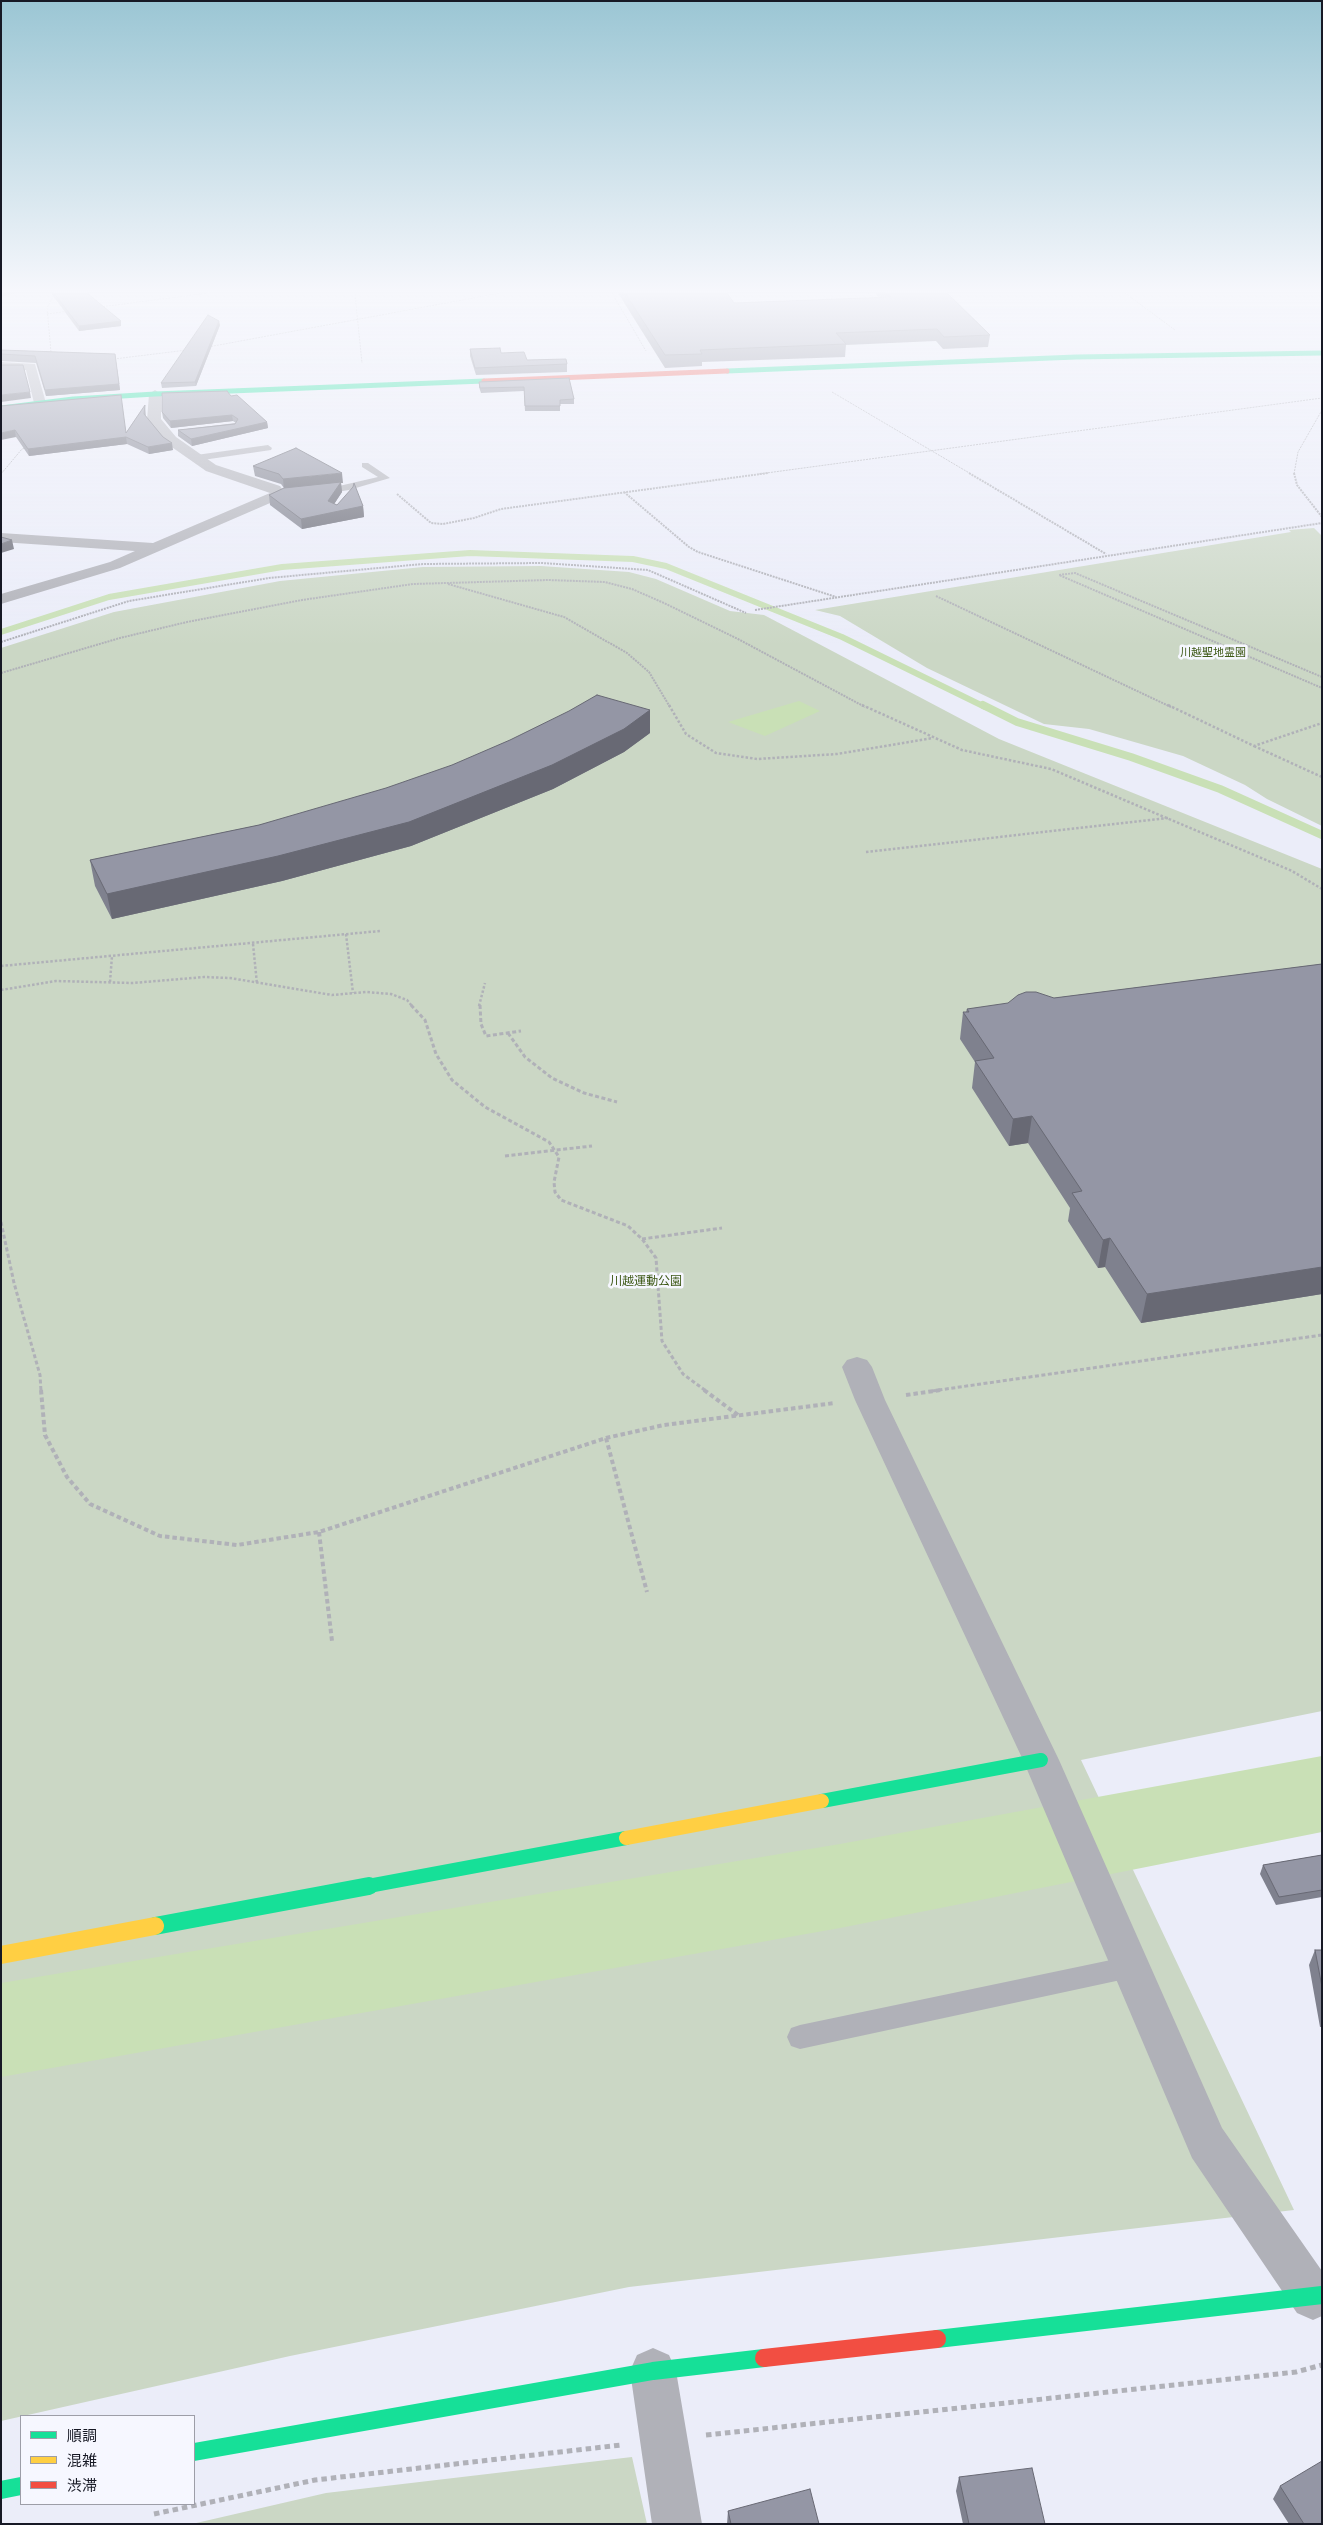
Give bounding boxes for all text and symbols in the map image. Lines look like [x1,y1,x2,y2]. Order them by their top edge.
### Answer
park label: 川越聖地霊園 [1180,646,1246,660]
park label: 川越運動公園 [610,1275,682,1289]
legend [20,2415,195,2505]
text: 順調 [67,2425,97,2445]
text: 混雑 [67,2450,97,2470]
text: 渋滞 [67,2475,97,2495]

